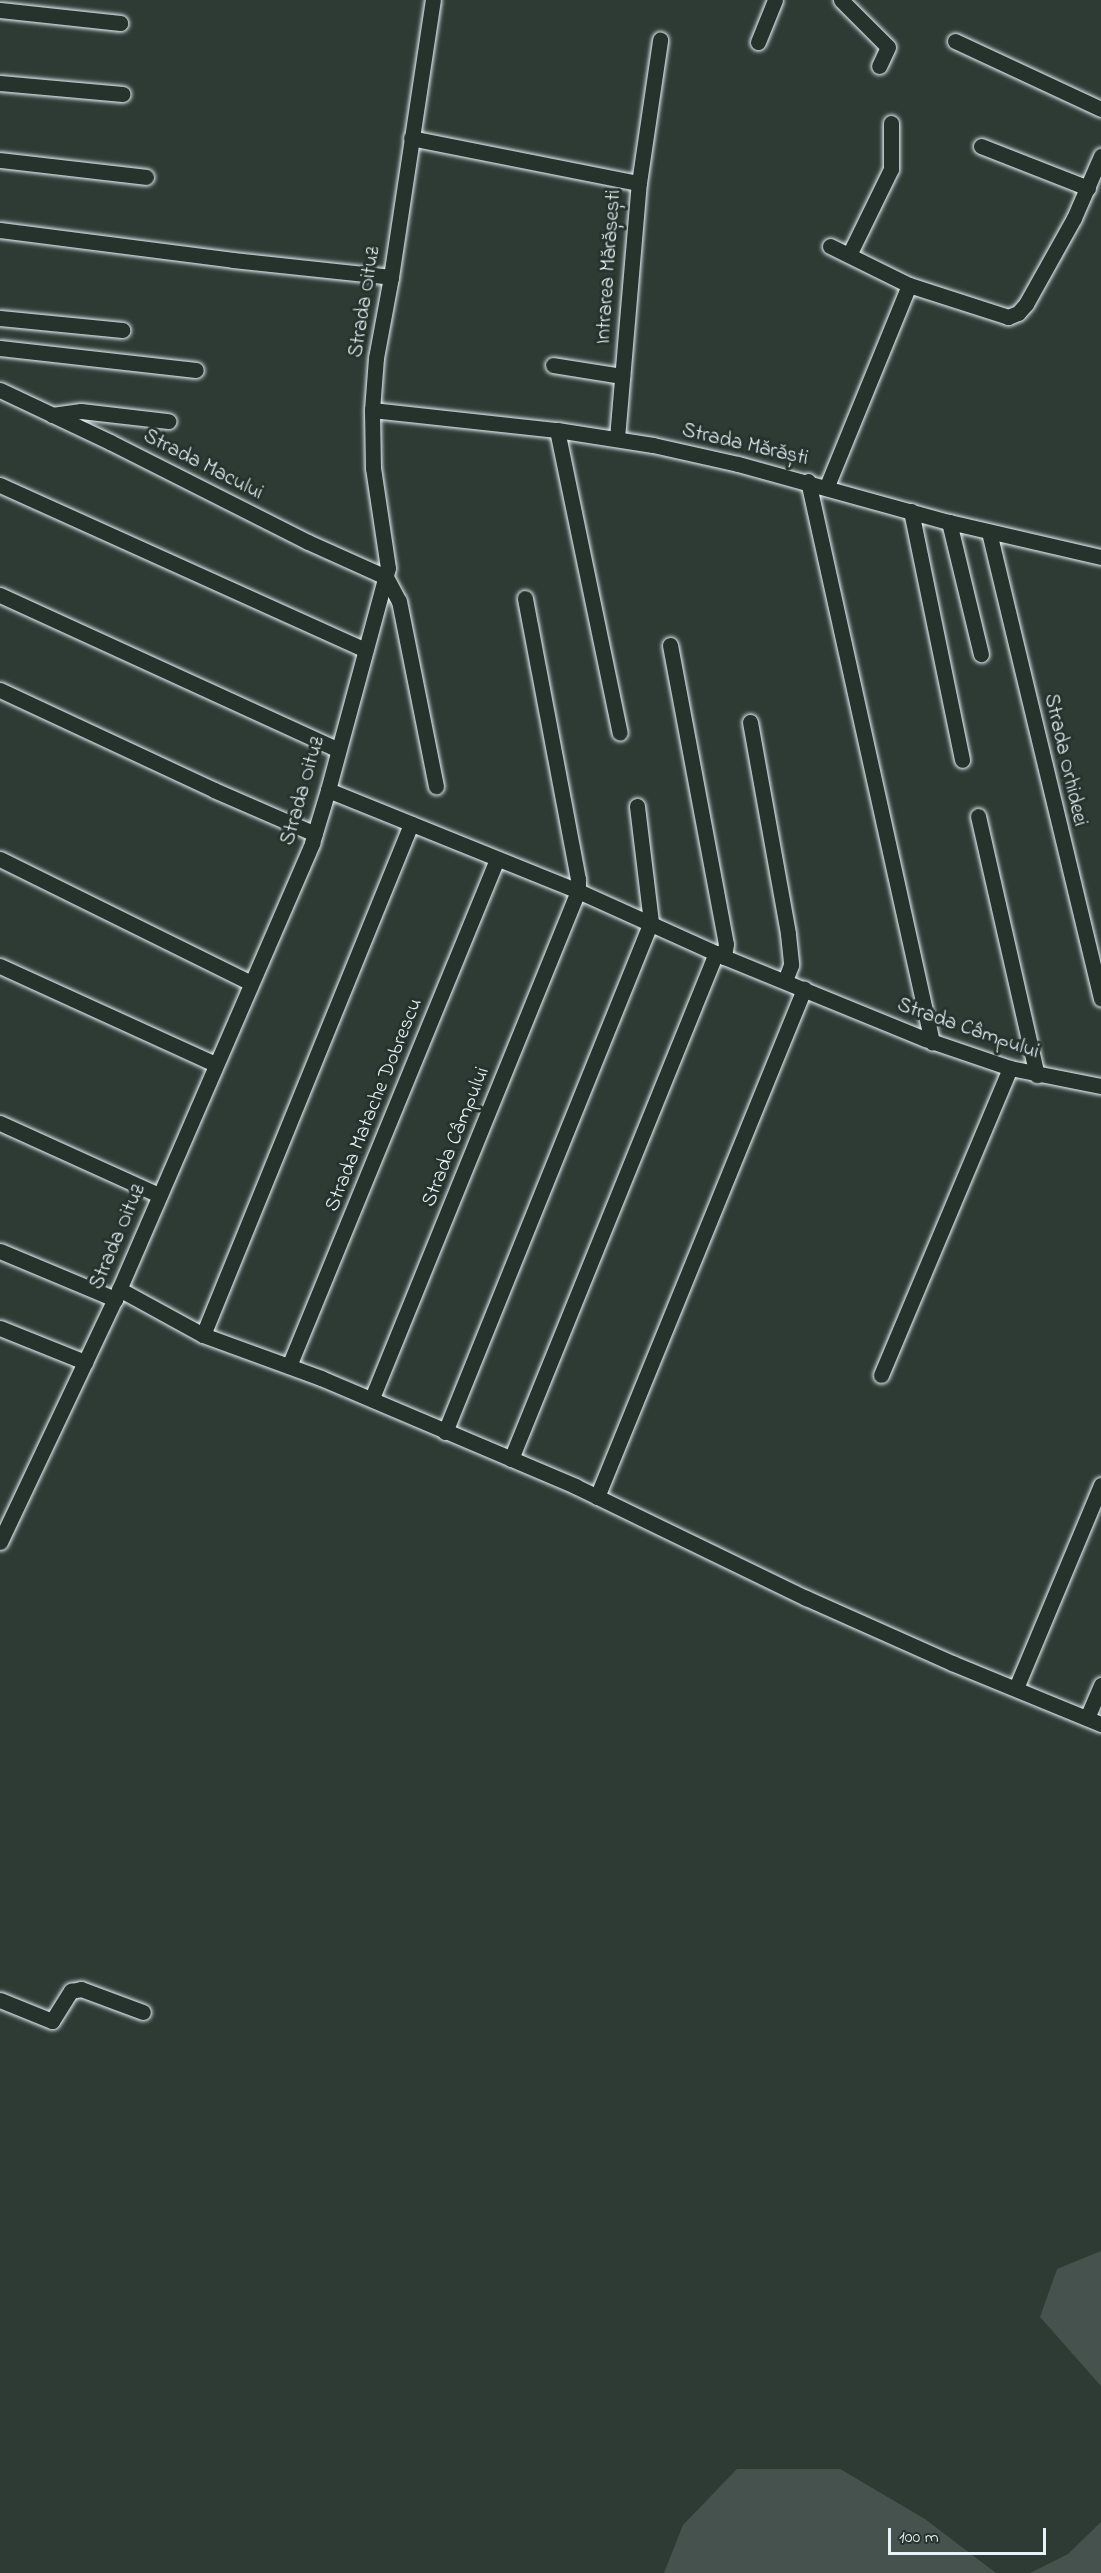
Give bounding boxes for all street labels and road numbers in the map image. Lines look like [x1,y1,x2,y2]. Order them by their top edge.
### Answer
street label: Intrarea Mărășești [591,189,627,345]
street label: Strada Oituz [344,245,386,359]
street label: Strada Mărăști [679,418,811,472]
street label: Strada Macului [139,424,267,506]
street label: Strada Orhideei [1038,691,1092,829]
street label: Strada Oituz [275,734,331,848]
street label: Strada Câmpului [894,993,1042,1065]
street label: Strada Matache Dobrescu [320,995,428,1215]
street label: Strada Câmpului [416,1063,496,1211]
street label: Strada Oituz [84,1180,152,1294]

